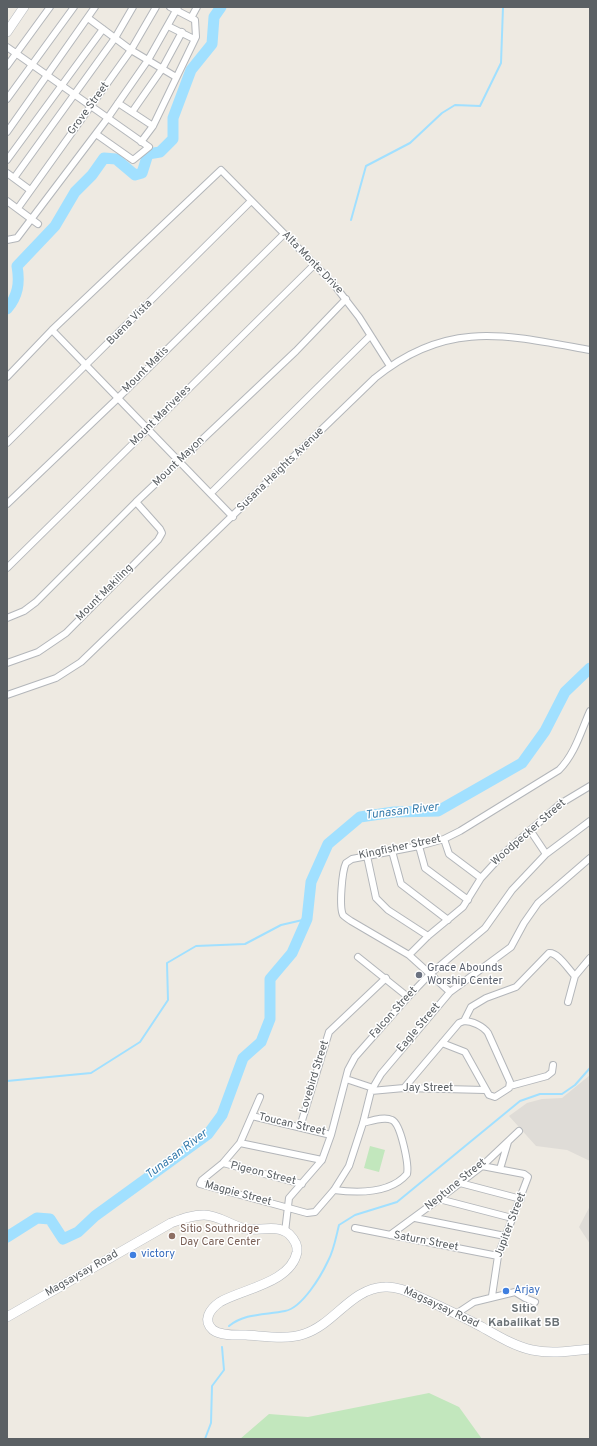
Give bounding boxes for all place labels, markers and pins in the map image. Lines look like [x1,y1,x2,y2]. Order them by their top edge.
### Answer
place label: Grace Abounds Worship Center [427,962,503,988]
marker: Grace Abounds Worship Center [414,970,424,980]
place label: Sitio Southridge Day Care Center [180,1223,261,1249]
marker: Sitio Southridge Day Care Center [167,1231,177,1241]
place label: victory [141,1248,175,1262]
marker: victory [128,1250,138,1260]
place label: Arjay [514,1284,540,1298]
marker: Arjay [501,1286,511,1296]

